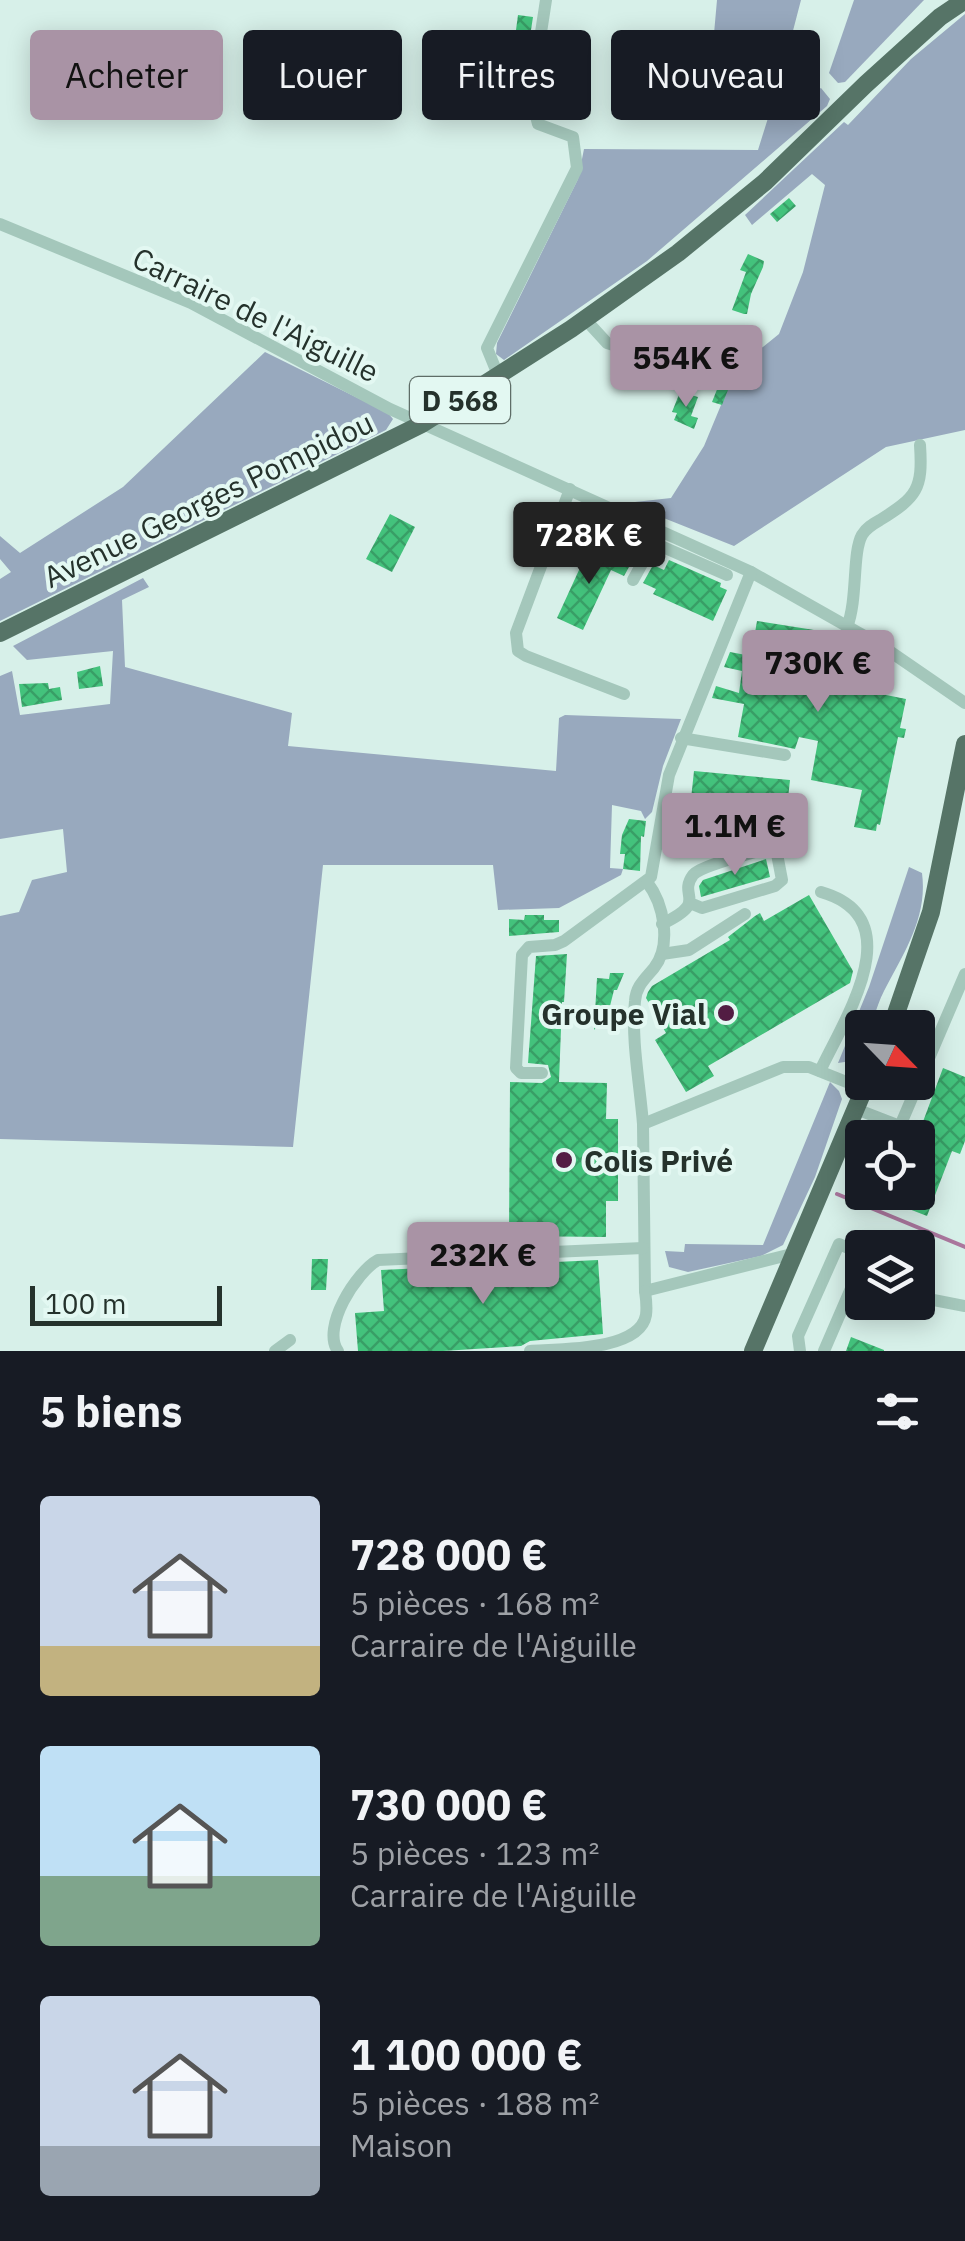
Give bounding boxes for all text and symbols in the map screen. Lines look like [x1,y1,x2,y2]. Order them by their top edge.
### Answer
chip: Acheter [30,30,223,120]
chip: Louer [243,30,402,120]
chip: Filtres [422,30,591,120]
chip: Nouveau [611,30,820,120]
street label: Carraire de l'Aiguille [127,238,385,390]
pin: 554K € [605,325,767,410]
text: 554K € [632,336,740,378]
road number: D 568 [410,377,510,423]
street label: Avenue Georges Pompidou [37,402,379,596]
pin: 728K € [508,502,670,587]
text: 728K € [535,513,643,555]
pin: 730K € [737,630,899,715]
text: 730K € [764,641,872,683]
pin: 1.1M € [654,793,816,878]
text: 1.1M € [684,804,786,846]
place label: Groupe Vial [541,994,706,1033]
marker: Groupe Vial [715,1002,737,1024]
north arrow [845,1010,935,1100]
map controls [845,1010,935,1320]
button: locate [845,1120,935,1210]
place label: Colis Privé [584,1141,733,1180]
marker: Colis Privé [553,1149,575,1171]
pin: 232K € [402,1222,564,1307]
button: layers [845,1230,935,1320]
text: 232K € [429,1233,537,1275]
scale bar [30,1281,222,1326]
text: 100 m [45,1285,126,1322]
text: 5 biens [40,1384,182,1439]
icon: filters [870,1384,925,1439]
text: 728 000 € [350,1527,547,1582]
icon: home [120,1536,240,1656]
text: 5 pièces · 168 m² [350,1582,600,1624]
text: Carraire de l'Aiguille [350,1624,637,1666]
text: 730 000 € [350,1777,547,1832]
icon: home [120,1786,240,1906]
text: 5 pièces · 123 m² [350,1832,600,1874]
text: Carraire de l'Aiguille [350,1874,637,1916]
text: 1 100 000 € [350,2027,582,2082]
icon: home [120,2036,240,2156]
text: 5 pièces · 188 m² [350,2082,600,2124]
text: Maison [350,2124,453,2166]

